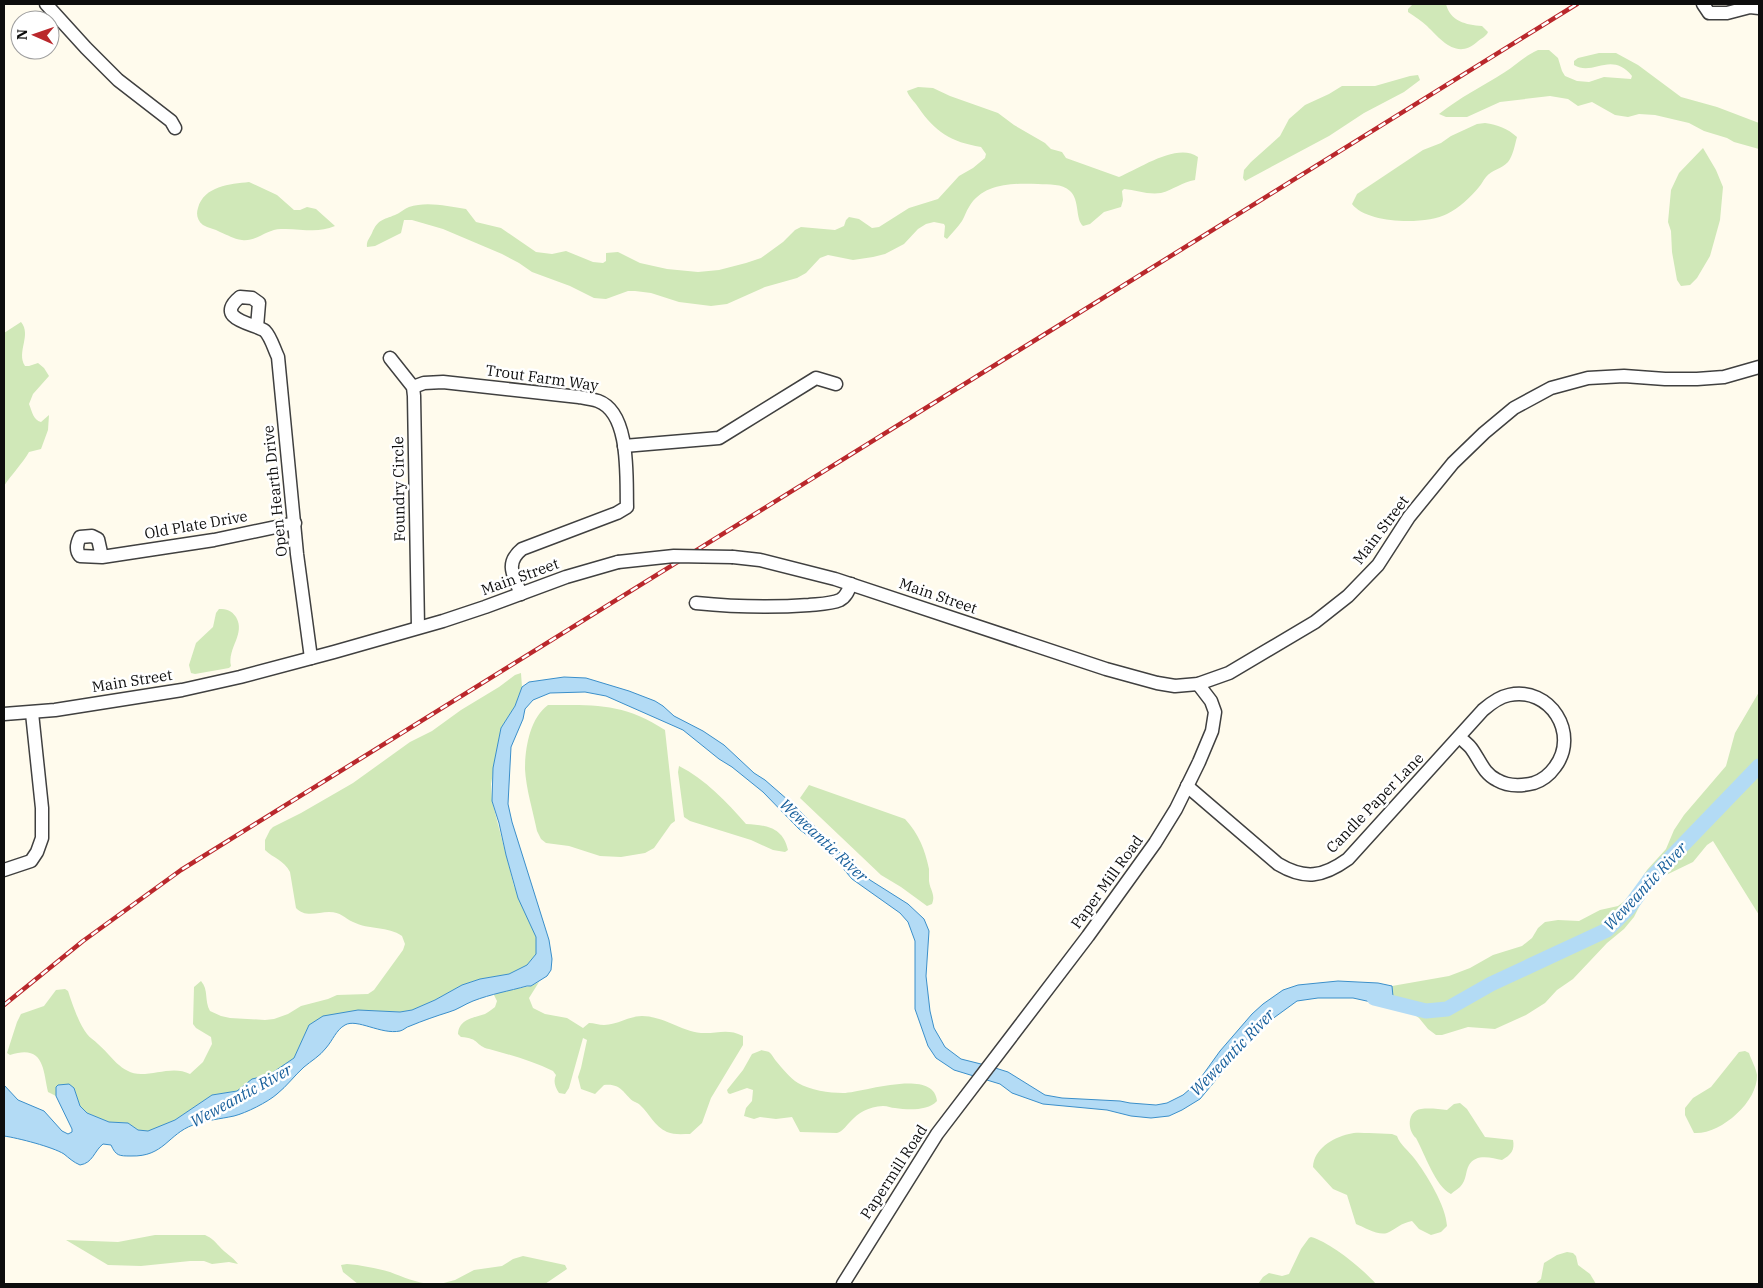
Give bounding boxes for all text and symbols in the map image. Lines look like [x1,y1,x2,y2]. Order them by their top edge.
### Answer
north arrow [10,10,60,60]
text: N [13,29,31,40]
street label: Trout Farm Way [484,360,600,395]
street label: Open Hearth Drive [258,424,291,558]
street label: Foundry Circle [388,436,409,542]
street label: Main Street [1349,492,1413,568]
street label: Old Plate Drive [143,506,249,543]
street label: Main Street [478,554,561,599]
street label: Main Street [897,573,980,618]
street label: Main Street [90,665,174,696]
street label: Candle Paper Lane [1322,749,1427,857]
water label: Weweantic River [776,794,873,887]
street label: Paper Mill Road [1066,831,1147,932]
water label: Weweantic River [1599,837,1692,934]
water label: Weweantic River [1185,1004,1279,1100]
water label: Weweantic River [187,1058,296,1131]
street label: Papermill Road [856,1121,931,1222]

